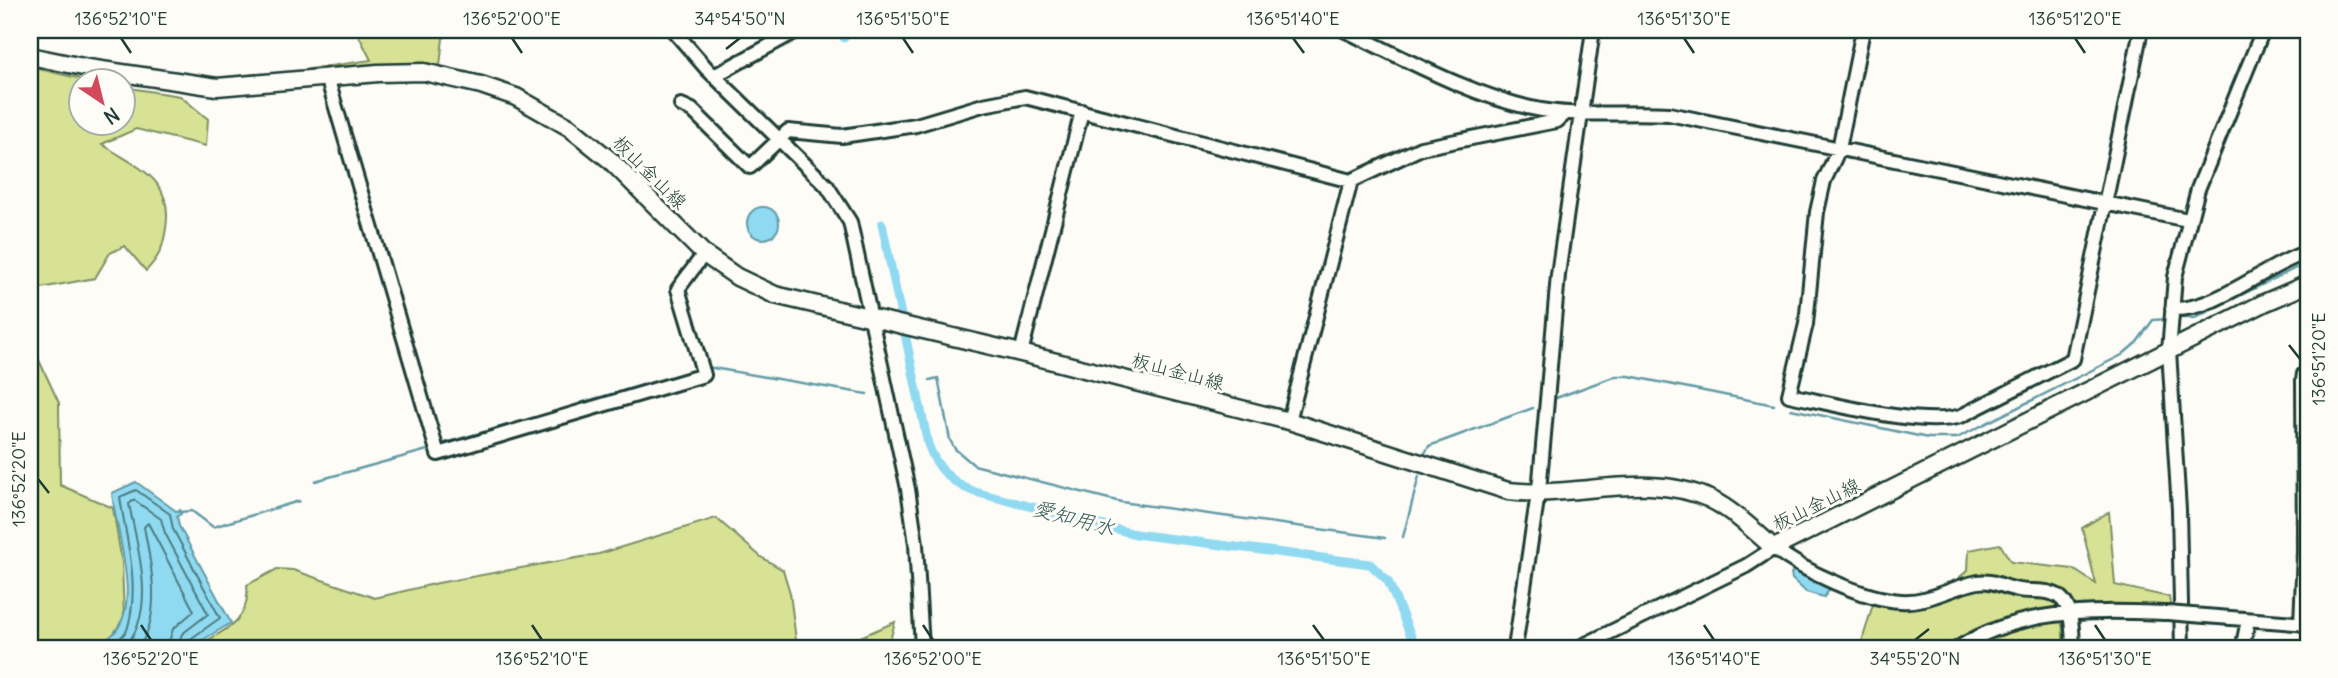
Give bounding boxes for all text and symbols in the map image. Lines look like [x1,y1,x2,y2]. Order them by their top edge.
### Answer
text: 136°52'10"E [74,7,168,30]
text: 136°52'00"E [463,7,561,30]
text: 34°54'50"N [694,7,786,30]
text: 136°51'50"E [856,7,950,30]
text: 136°51'40"E [1246,7,1340,30]
text: 136°51'30"E [1637,7,1731,30]
text: 136°51'20"E [2028,7,2122,30]
north arrow [66,66,136,136]
text: N [99,102,124,130]
street label: 板山金山線 [608,130,692,214]
text: 136°51'20"E [2307,312,2330,406]
street label: 板山金山線 [1129,347,1227,395]
text: 136°52'20"E [7,431,30,527]
street label: 板山金山線 [1768,472,1864,536]
water label: 愛知用水 [1030,494,1118,542]
text: 136°52'20"E [103,647,199,670]
text: 136°52'10"E [495,647,589,670]
text: 136°52'00"E [884,647,982,670]
text: 136°51'50"E [1277,647,1371,670]
text: 136°51'40"E [1667,647,1761,670]
text: 34°55'20"N [1869,647,1961,670]
text: 136°51'30"E [2058,647,2152,670]

